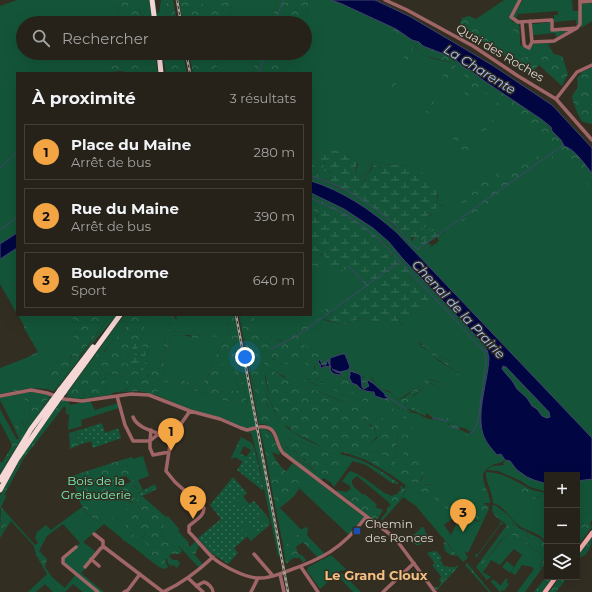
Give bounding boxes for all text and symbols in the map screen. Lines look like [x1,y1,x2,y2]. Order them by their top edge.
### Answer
search box [16,16,312,60]
street label: Quai des Roches [454,20,547,85]
icon: search [30,27,52,49]
text: Rechercher [62,29,149,48]
water label: La Charente [441,41,519,97]
text: À proximité [32,88,136,108]
text: 3 résultats [230,90,296,106]
text: Place du Maine [71,135,191,154]
text: 1 [43,144,49,160]
text: 280 m [254,144,295,160]
text: Arrêt de bus [71,154,151,170]
text: Rue du Maine [71,199,179,218]
text: 2 [42,208,50,224]
text: 390 m [254,208,295,224]
text: Arrêt de bus [71,218,151,234]
water label: Chenal de la Prairie [409,256,509,362]
text: Boulodrome [71,263,169,282]
text: 3 [42,272,50,288]
text: 640 m [253,272,295,288]
text: Sport [71,282,107,298]
your location [235,347,255,367]
pin: 1 [158,418,184,451]
map controls [544,472,580,580]
button: + [544,472,580,508]
park label: Bois de la Grelauderie [61,473,131,502]
pin: 2 [180,486,206,519]
pin: 3 [450,499,476,532]
button: − [544,508,580,544]
place label: Chemin des Ronces [365,516,434,545]
marker: Chemin des Ronces [352,526,362,536]
button: layers [544,544,580,580]
district label: Le Grand Cloux [324,567,428,583]

